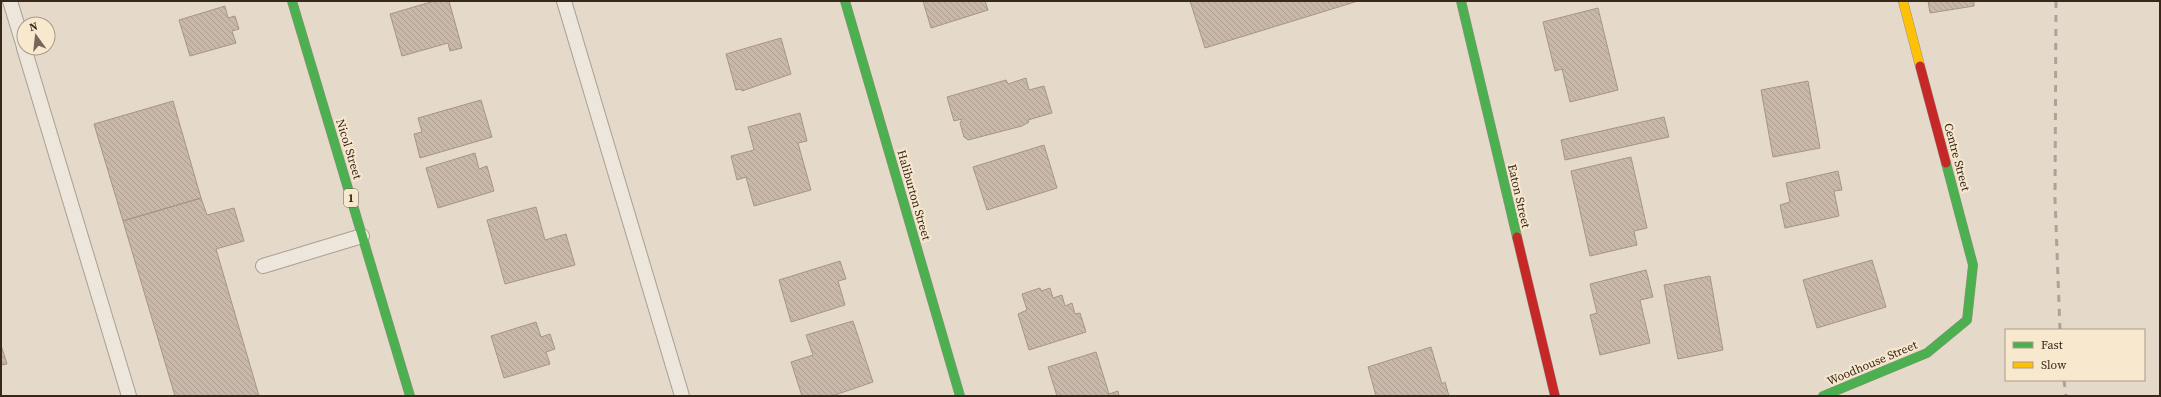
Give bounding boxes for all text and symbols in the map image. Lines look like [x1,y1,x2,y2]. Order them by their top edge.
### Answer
north arrow [16,16,56,56]
text: N [28,19,39,35]
street label: Nicol Street [332,117,366,181]
street label: Centre Street [1940,121,1974,193]
street label: Haliburton Street [893,148,935,242]
street label: Eaton Street [1504,163,1534,230]
road number: 1 [344,189,358,207]
legend [2005,329,2145,381]
street label: Woodhouse Street [1824,337,1920,389]
text: Fast [2041,337,2063,353]
text: Slow [2041,357,2067,373]

